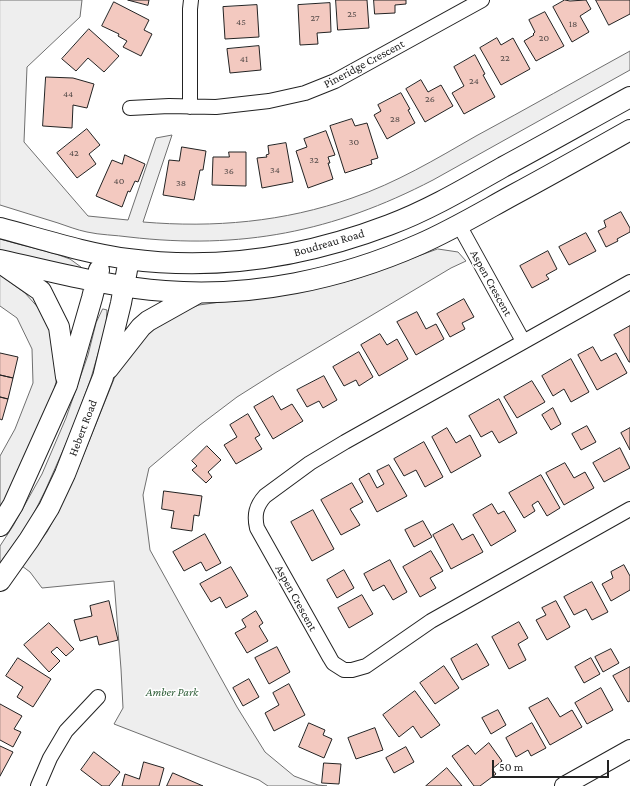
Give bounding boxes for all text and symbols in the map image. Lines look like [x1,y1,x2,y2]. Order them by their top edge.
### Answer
house number: 25 [347,8,357,20]
house number: 27 [310,12,320,24]
house number: 45 [236,16,246,28]
house number: 18 [569,18,577,30]
house number: 20 [539,32,549,44]
street label: Pineridge Crescent [321,37,407,91]
house number: 22 [500,52,510,64]
house number: 41 [240,53,248,65]
house number: 24 [469,75,479,87]
house number: 44 [63,88,73,100]
house number: 26 [425,93,435,105]
house number: 28 [390,113,400,125]
house number: 30 [349,136,359,148]
house number: 42 [69,147,79,159]
house number: 32 [309,154,319,166]
house number: 34 [270,164,280,176]
house number: 36 [224,165,234,177]
house number: 40 [114,175,124,187]
house number: 38 [176,177,186,189]
street label: Boudreau Road [292,226,366,260]
street label: Aspen Crescent [467,247,515,319]
street label: Hebert Road [66,398,100,458]
street label: Aspen Crescent [272,562,320,634]
park label: Amber Park [146,685,198,699]
scale bar [494,752,611,778]
text: 50 m [499,760,523,774]

